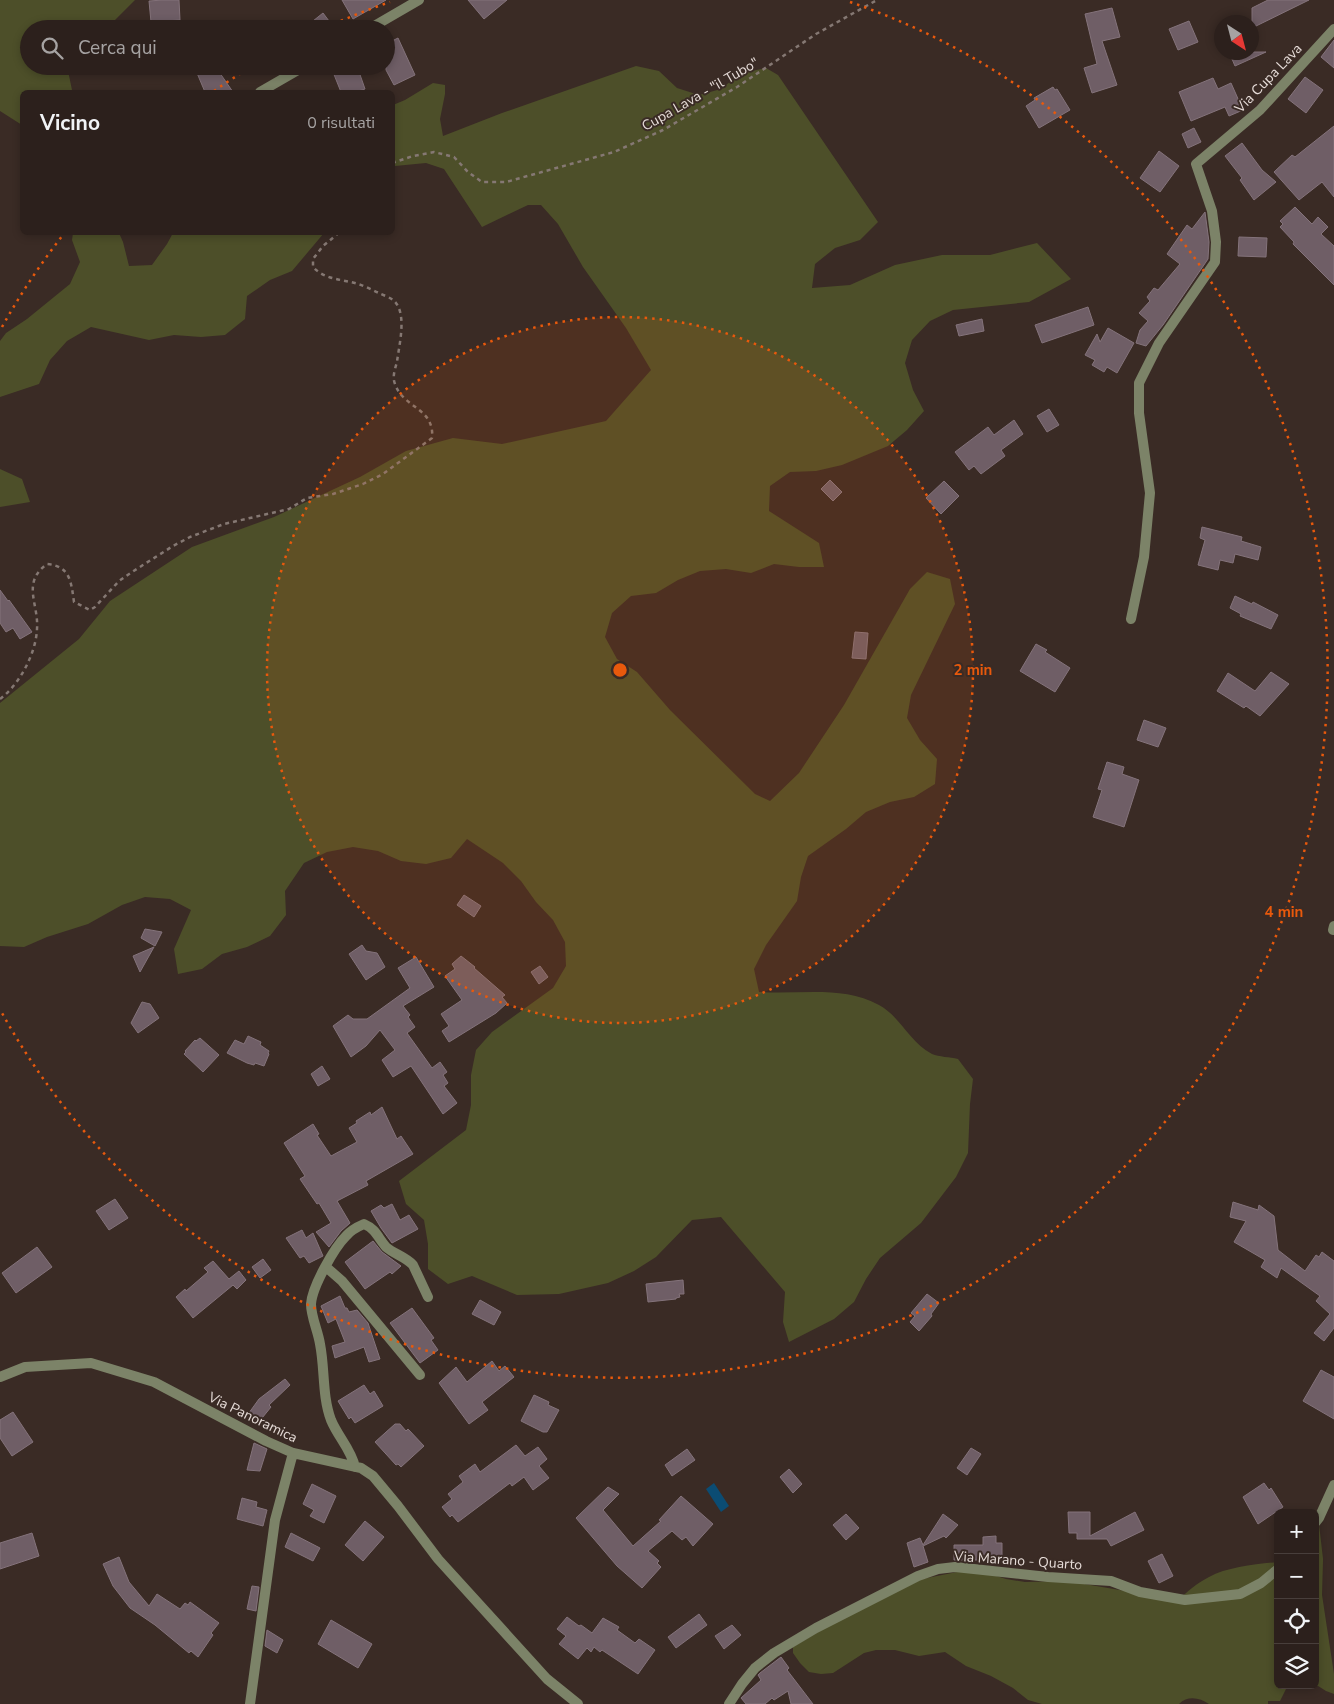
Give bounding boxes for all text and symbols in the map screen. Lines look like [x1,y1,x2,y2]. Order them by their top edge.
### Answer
north arrow [1214,15,1259,60]
search box [20,20,395,75]
icon: search [38,34,66,62]
text: Cerca qui [78,35,157,61]
street label: Via Cupa Lava [1230,40,1306,118]
street label: Cupa Lava - "il Tubo" [638,53,762,136]
text: Vicino [40,109,100,137]
text: 0 risultati [307,112,375,134]
text: 2 min [954,660,992,680]
centre of rings [611,661,629,679]
text: 4 min [1265,902,1303,922]
street label: Via Panoramica [204,1387,301,1447]
map controls [1274,1509,1319,1689]
button: + [1274,1509,1319,1554]
street label: Via Marano - Quarto [952,1546,1083,1574]
button: − [1274,1554,1319,1599]
button: locate [1274,1599,1319,1644]
button: layers [1274,1644,1319,1689]

